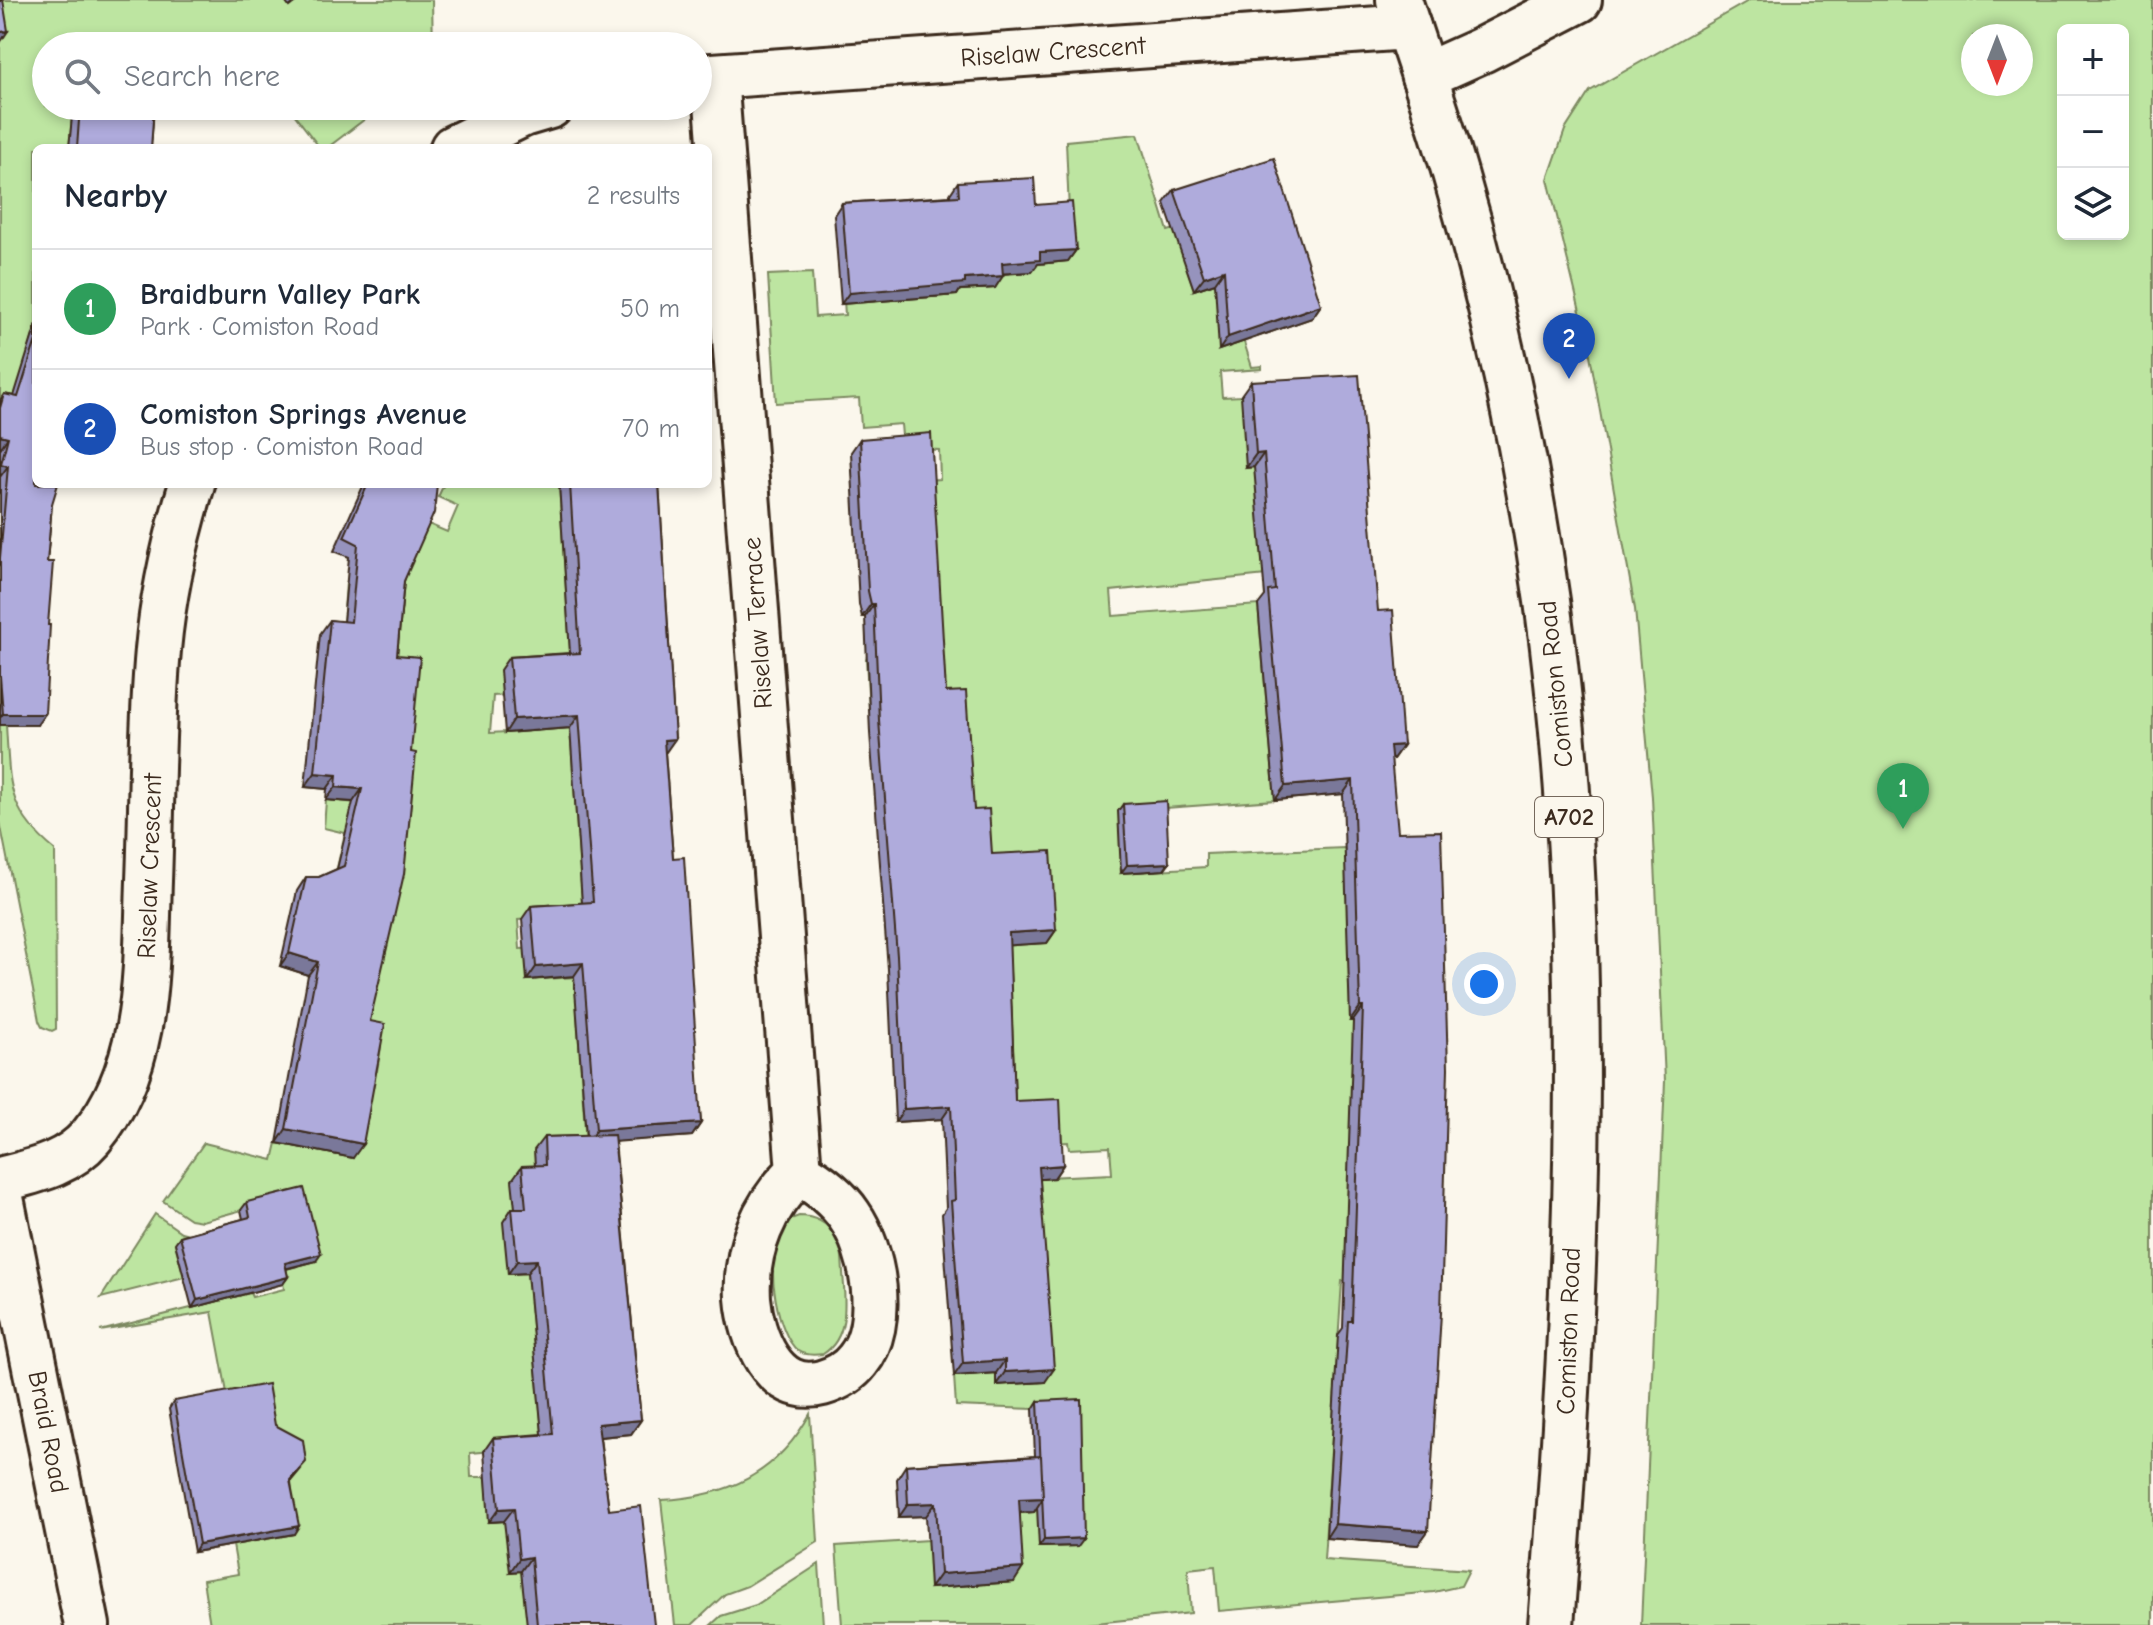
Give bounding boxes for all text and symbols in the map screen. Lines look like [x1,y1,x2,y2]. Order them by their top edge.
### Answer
north arrow [1961,24,2033,96]
map controls [2057,24,2129,240]
button: + [2057,24,2129,96]
street label: Riselaw Crescent [959,30,1148,73]
search box [32,32,712,120]
icon: search [60,54,104,98]
text: Search here [124,59,280,94]
button: − [2057,96,2129,168]
button: layers [2057,168,2129,240]
text: Nearby [64,176,167,216]
text: 2 results [587,181,680,211]
text: Braidburn Valley Park [140,277,420,312]
text: 1 [85,294,95,324]
text: 50 m [620,294,680,324]
text: Park · Comiston Road [140,312,379,342]
pin: 2 [1543,313,1595,379]
text: Comiston Springs Avenue [140,397,467,432]
text: 2 [84,414,96,444]
text: 70 m [622,414,680,444]
text: Bus stop · Comiston Road [140,432,423,462]
street label: Riselaw Terrace [737,536,779,710]
street label: Comiston Road [1532,599,1580,769]
pin: 1 [1877,763,1929,829]
street label: Riselaw Crescent [132,771,168,959]
road number: A702 [1535,797,1603,837]
your location [1464,964,1504,1004]
street label: Comiston Road [1551,1247,1587,1415]
street label: Braid Road [21,1368,75,1496]

